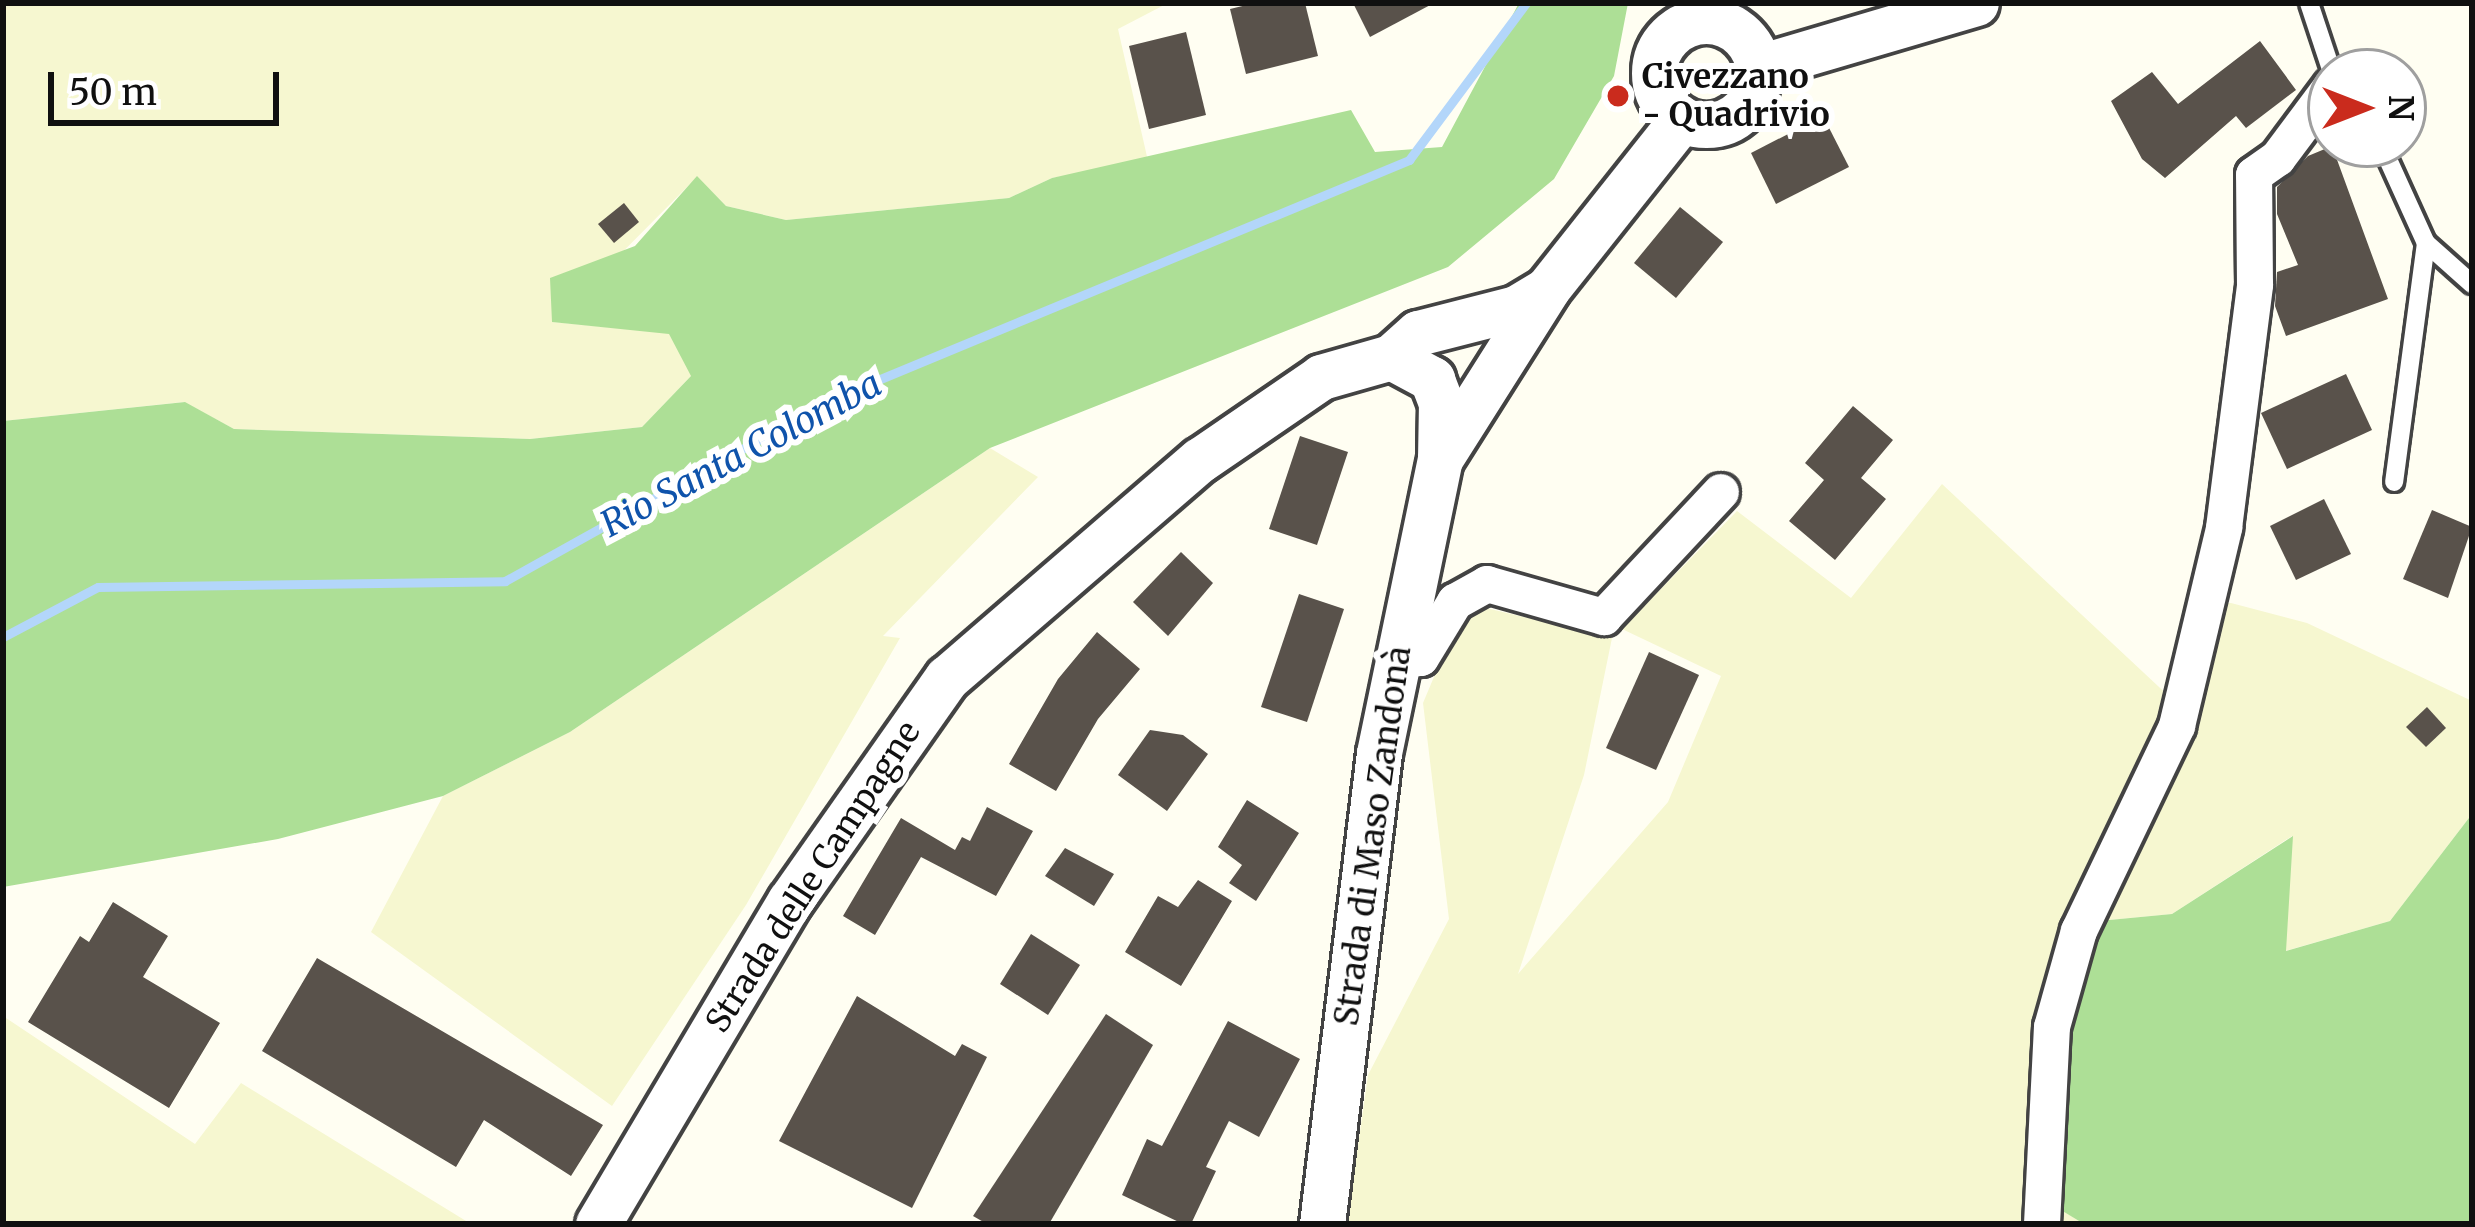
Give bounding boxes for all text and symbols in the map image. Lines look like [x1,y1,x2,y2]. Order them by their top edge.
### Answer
scale bar [54,48,285,122]
north arrow [2307,48,2427,168]
place label: Civezzano - Quadrivio [1642,57,1830,135]
text: 50 m [69,70,157,115]
marker: Civezzano - Quadrivio [1605,83,1631,109]
text: N [2380,95,2421,121]
water label: Rio Santa Colomba [593,362,889,546]
street label: Strada di Maso Zandonà [1327,644,1419,1028]
street label: Strada delle Campagne [698,714,928,1040]

